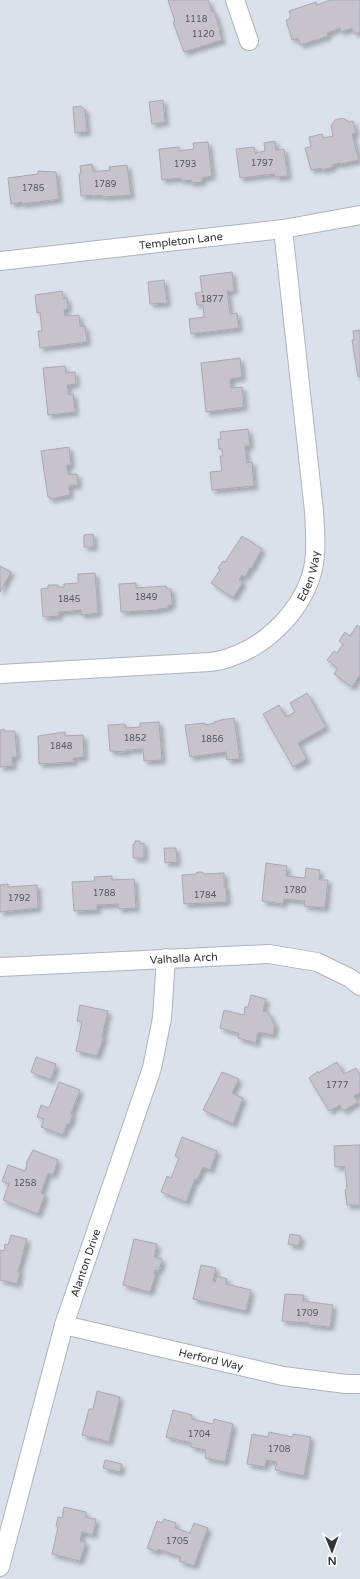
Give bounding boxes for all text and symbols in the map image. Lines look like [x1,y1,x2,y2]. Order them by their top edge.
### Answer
house number: 1118 [185,14,208,25]
house number: 1120 [192,29,215,40]
house number: 1797 [251,158,274,169]
house number: 1793 [174,159,196,170]
house number: 1789 [94,179,117,190]
house number: 1785 [22,183,45,194]
street label: Templeton Lane [138,229,223,252]
house number: 1877 [201,294,224,305]
street label: Eden Way [294,550,322,604]
house number: 1849 [135,592,158,603]
house number: 1845 [58,594,81,605]
house number: 1852 [124,733,146,744]
house number: 1856 [201,734,224,745]
house number: 1848 [50,741,73,752]
house number: 1780 [284,885,307,896]
house number: 1788 [93,888,116,899]
house number: 1784 [194,890,217,901]
house number: 1792 [8,893,30,904]
street label: Valhalla Arch [149,950,218,966]
house number: 1777 [326,1080,349,1091]
house number: 1258 [14,1178,37,1189]
street label: Alanton Drive [68,1227,103,1299]
house number: 1709 [296,1308,319,1319]
street label: Herford Way [178,1345,245,1373]
house number: 1704 [188,1429,211,1440]
house number: 1708 [268,1444,291,1455]
north arrow [312,1531,352,1571]
house number: 1705 [166,1536,189,1547]
text: N [328,1554,337,1567]

